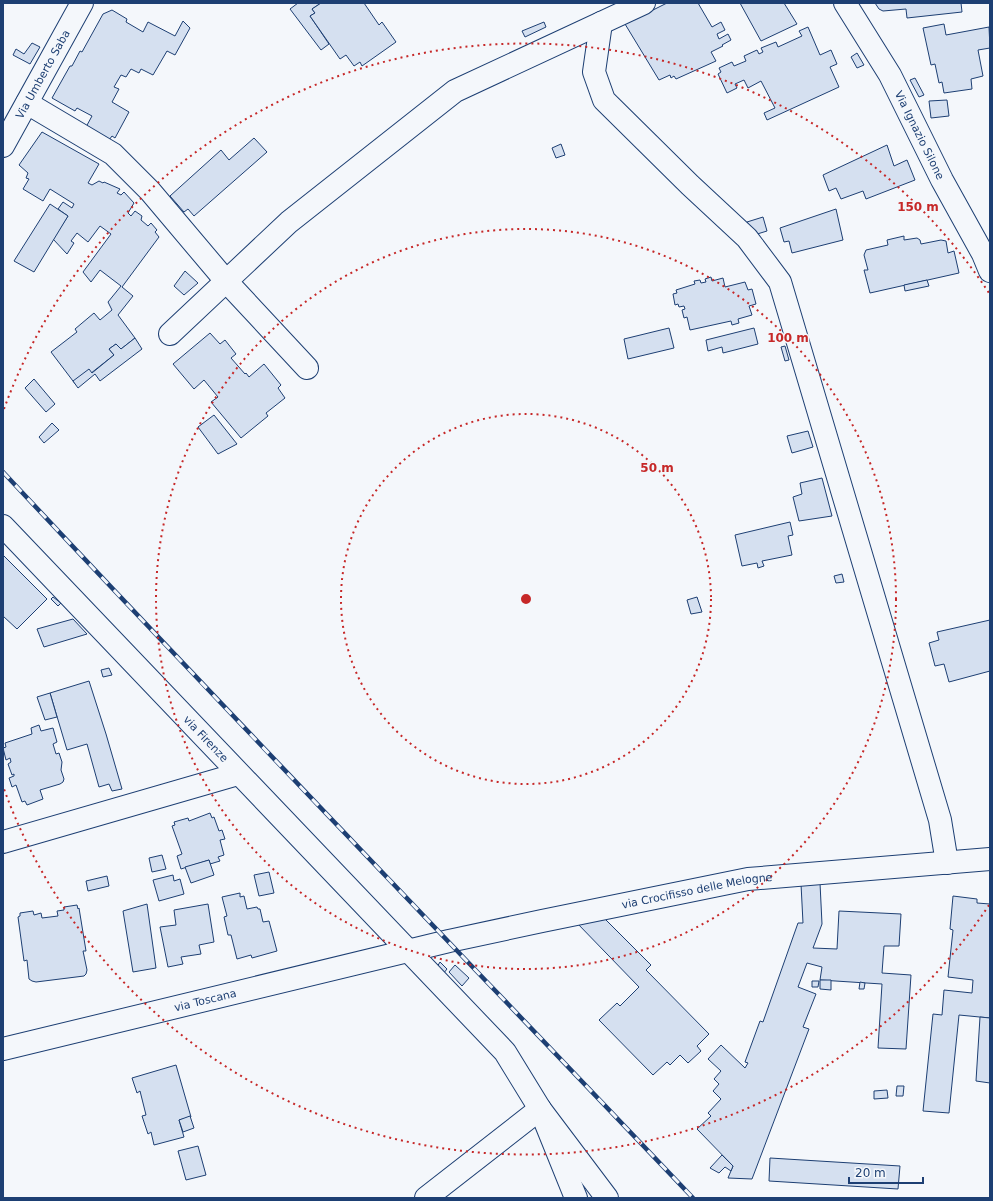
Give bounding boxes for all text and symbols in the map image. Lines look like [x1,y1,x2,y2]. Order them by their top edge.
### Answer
street label: Via Umberto Saba [13,28,73,121]
street label: Via Ignazio Silone [892,89,947,182]
text: 150 m [897,200,939,214]
text: 100 m [767,331,809,345]
text: 50 m [640,461,674,475]
centre of rings [519,592,533,606]
street label: via Firenze [181,713,231,765]
street label: via Crocifisso delle Melogne [620,871,773,912]
street label: via Toscana [173,987,238,1014]
scale bar [849,1159,923,1185]
text: 20 m [855,1166,886,1180]

